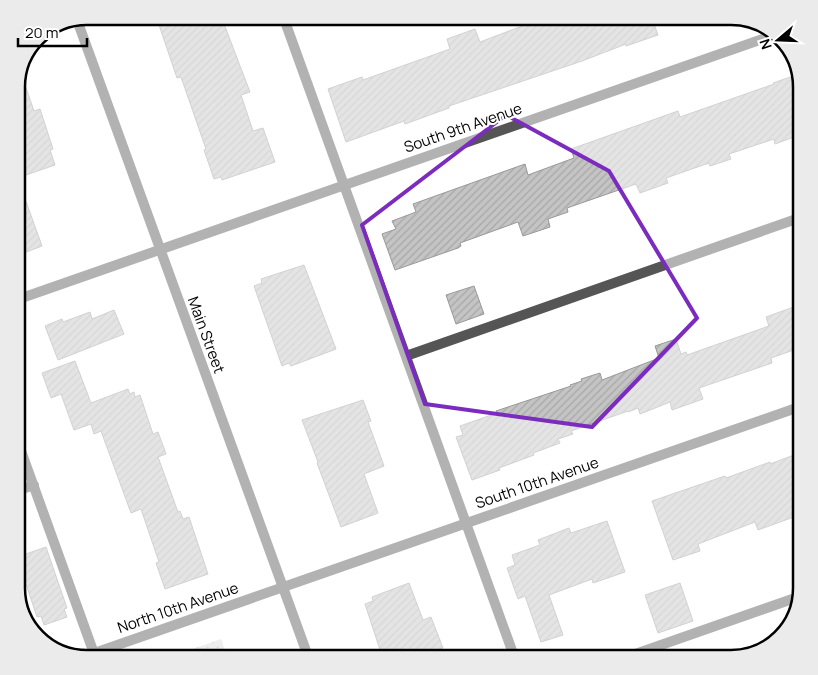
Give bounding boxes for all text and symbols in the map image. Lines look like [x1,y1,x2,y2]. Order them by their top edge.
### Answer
scale bar [18,15,86,47]
north arrow [753,15,803,65]
text: 20 m [25,22,58,43]
text: N [755,37,776,52]
street label: South 9th Avenue [401,97,525,158]
street label: Main Street [183,293,230,376]
street label: South 10th Avenue [472,451,602,513]
street label: North 10th Avenue [115,577,241,638]

